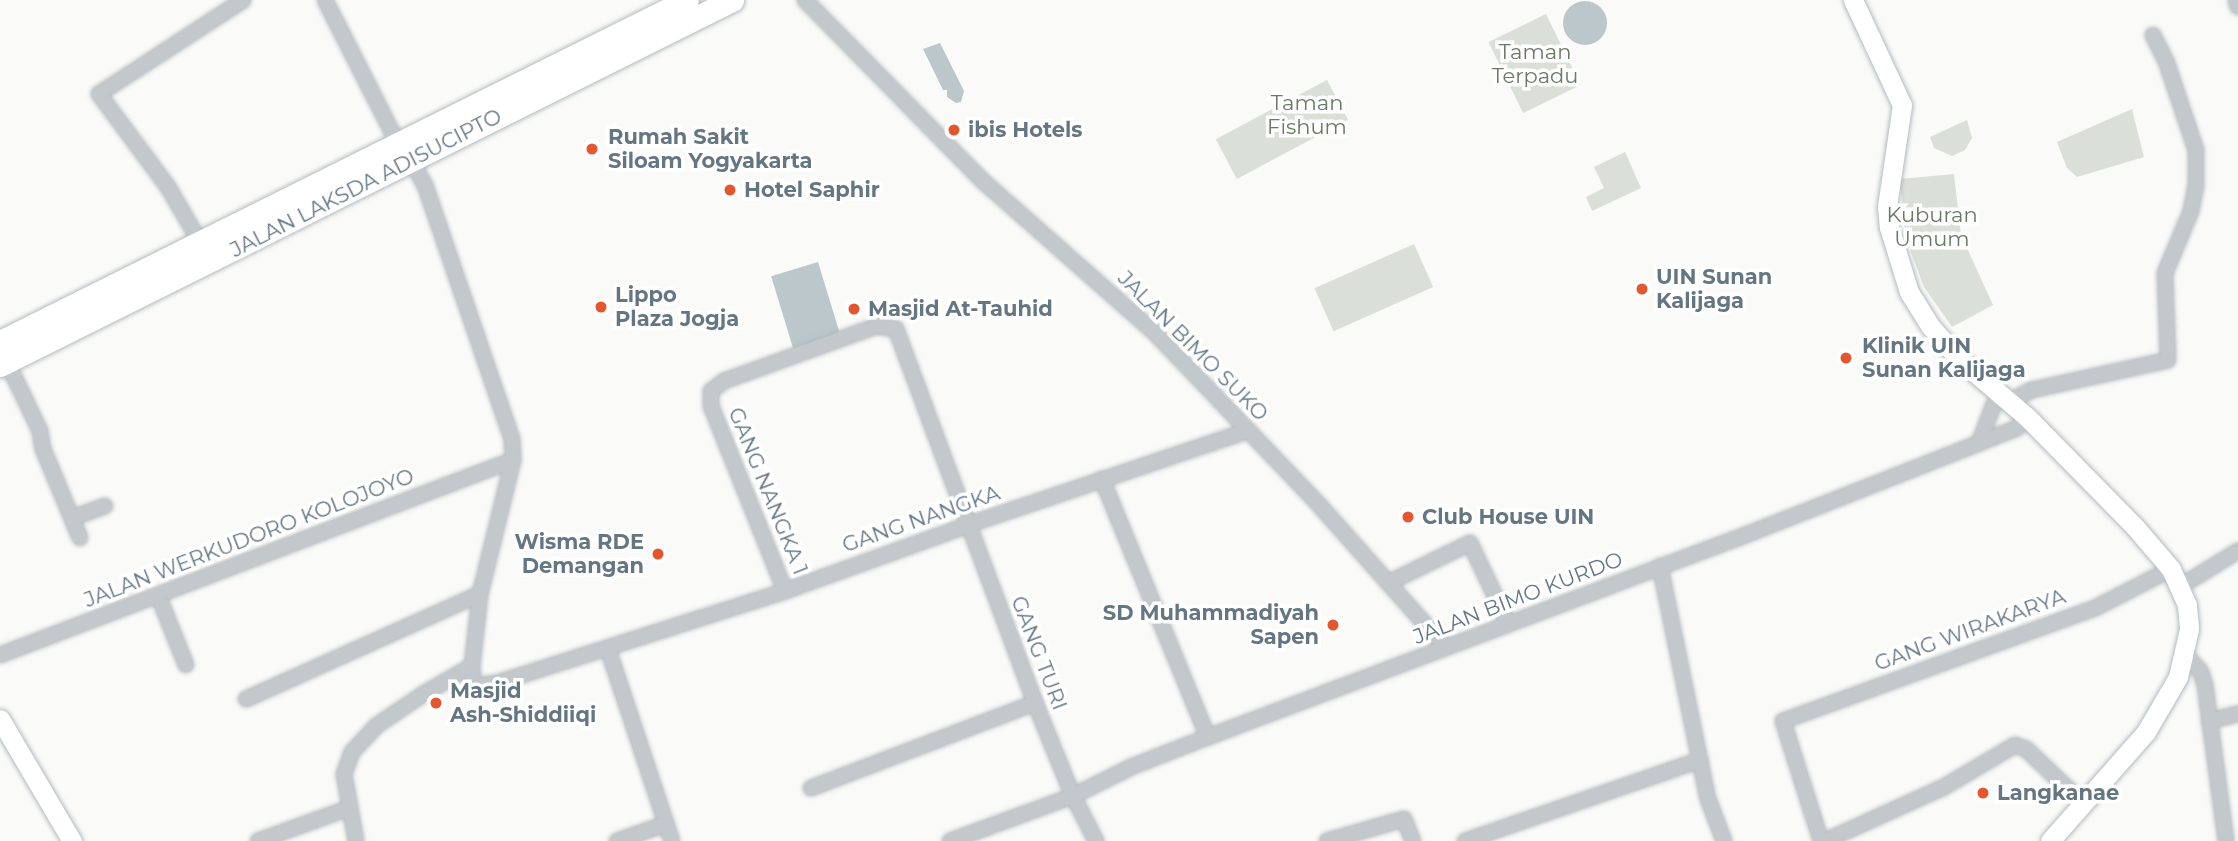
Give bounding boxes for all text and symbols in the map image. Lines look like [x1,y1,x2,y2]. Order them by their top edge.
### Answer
park label: Taman Terpadu [1492,39,1578,89]
park label: Taman Fishum [1267,90,1347,140]
street label: JALAN LAKSDA ADISUCIPTO [226,103,506,263]
place label: ibis Hotels [968,117,1082,143]
marker: ibis Hotels [946,122,962,138]
place label: Rumah Sakit Siloam Yogyakarta [608,124,813,174]
marker: Rumah Sakit Siloam Yogyakarta [582,139,602,159]
place label: Hotel Saphir [744,177,880,203]
marker: Hotel Saphir [722,182,738,198]
park label: Kuburan Umum [1886,202,1978,252]
place label: UIN Sunan Kalijaga [1656,264,1772,314]
street label: JALAN BIMO SUKO [1113,266,1273,426]
marker: UIN Sunan Kalijaga [1634,281,1650,297]
place label: Lippo Plaza Jogja [615,282,739,332]
place label: Masjid At-Tauhid [868,296,1053,322]
marker: Lippo Plaza Jogja [593,299,609,315]
marker: Masjid At-Tauhid [846,301,862,317]
place label: Klinik UIN Sunan Kalijaga [1862,333,2026,383]
marker: Klinik UIN Sunan Kalijaga [1836,348,1856,368]
street label: GANG NANGKA 1 [723,404,813,578]
street label: JALAN WERKUDORO KOLOJOYO [81,463,417,613]
street label: GANG NANGKA [839,480,1003,558]
place label: Club House UIN [1422,504,1594,530]
marker: Club House UIN [1400,509,1416,525]
place label: Wisma RDE Demangan [514,529,644,579]
marker: Wisma RDE Demangan [650,546,666,562]
street label: JALAN BIMO KURDO [1410,546,1626,650]
street label: GANG WIRAKARYA [1871,584,2069,676]
street label: GANG TURI [1006,592,1072,714]
place label: SD Muhammadiyah Sapen [1103,600,1319,650]
marker: SD Muhammadiyah Sapen [1325,617,1341,633]
place label: Masjid Ash-Shiddiiqi [450,678,596,728]
marker: Masjid Ash-Shiddiiqi [428,695,444,711]
place label: Langkanae [1997,780,2119,806]
marker: Langkanae [1975,785,1991,801]

